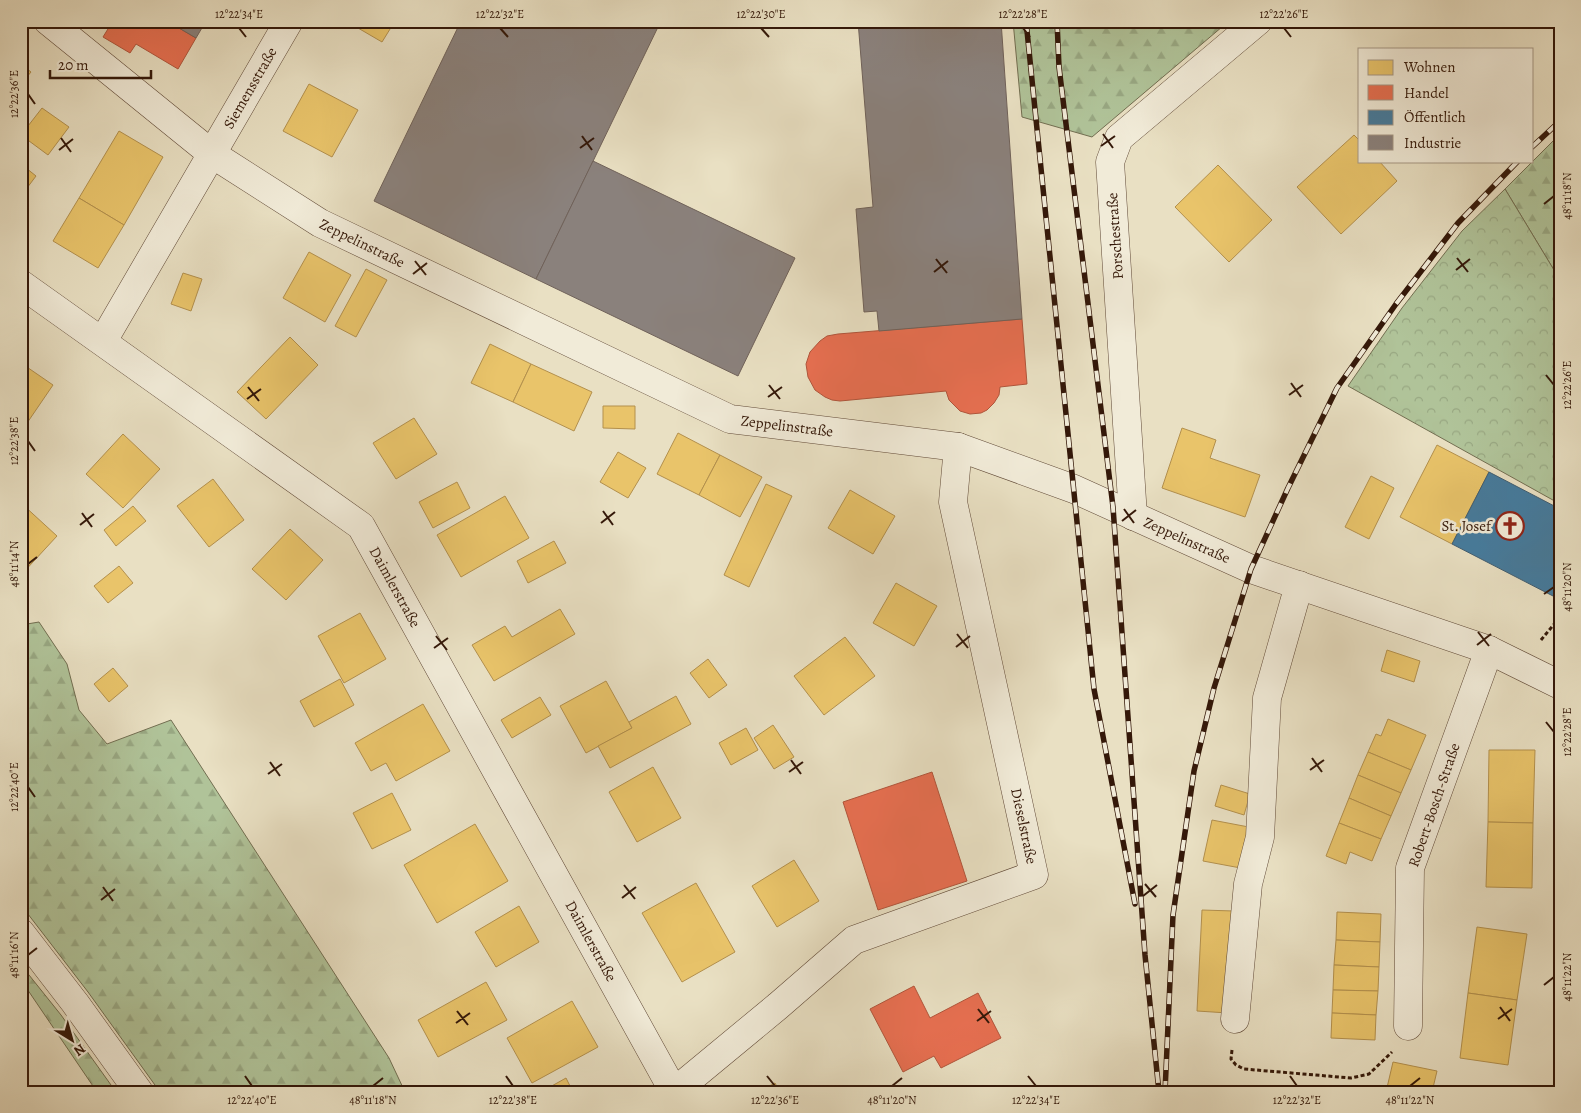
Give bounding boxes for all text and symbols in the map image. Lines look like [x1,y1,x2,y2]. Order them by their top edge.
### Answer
text: 12°22'34"E [215,6,263,22]
text: 12°22'32"E [476,6,524,22]
text: 12°22'30"E [737,6,786,22]
text: 12°22'28"E [998,6,1048,22]
text: 12°22'26"E [1260,6,1308,22]
street label: Siemensstraße [218,43,282,133]
scale bar [50,48,151,80]
legend [1358,48,1534,162]
text: 20 m [58,55,89,75]
text: Wohnen [1403,57,1456,77]
text: 12°22'36"E [6,70,22,118]
text: Handel [1404,83,1449,103]
text: Öffentlich [1404,107,1466,127]
text: Industrie [1404,133,1462,153]
text: 48°11'18"N [1559,172,1575,220]
street label: Porschestraße [1102,192,1128,280]
street label: Zeppelinstraße [316,214,408,272]
text: 12°22'26"E [1559,361,1575,409]
street label: Zeppelinstraße [740,410,835,442]
text: 12°22'38"E [6,417,22,465]
church icon: St. Josef [1495,511,1525,541]
street label: Zeppelinstraße [1141,512,1234,568]
place label: St. Josef [1441,516,1493,536]
text: 48°11'14"N [6,540,22,587]
street label: Daimlerstraße [365,543,426,631]
text: 48°11'20"N [1559,562,1575,612]
text: 12°22'28"E [1559,707,1575,757]
street label: Robert-Bosch-Straße [1403,740,1465,870]
text: 12°22'40"E [6,762,22,812]
street label: Dieselstraße [1006,786,1042,866]
street label: Daimlerstraße [561,897,622,985]
text: 48°11'16"N [6,931,22,979]
text: 48°11'22"N [1559,952,1575,1001]
north arrow [48,1016,98,1066]
text: N [70,1039,89,1061]
text: 12°22'40"E [227,1092,277,1108]
text: 48°11'18"N [349,1092,397,1108]
text: 12°22'38"E [489,1092,537,1108]
text: 12°22'36"E [751,1092,799,1108]
text: 48°11'20"N [867,1092,917,1108]
text: 12°22'34"E [1012,1092,1060,1108]
text: 12°22'32"E [1273,1092,1321,1108]
text: 48°11'22"N [1386,1092,1435,1108]

